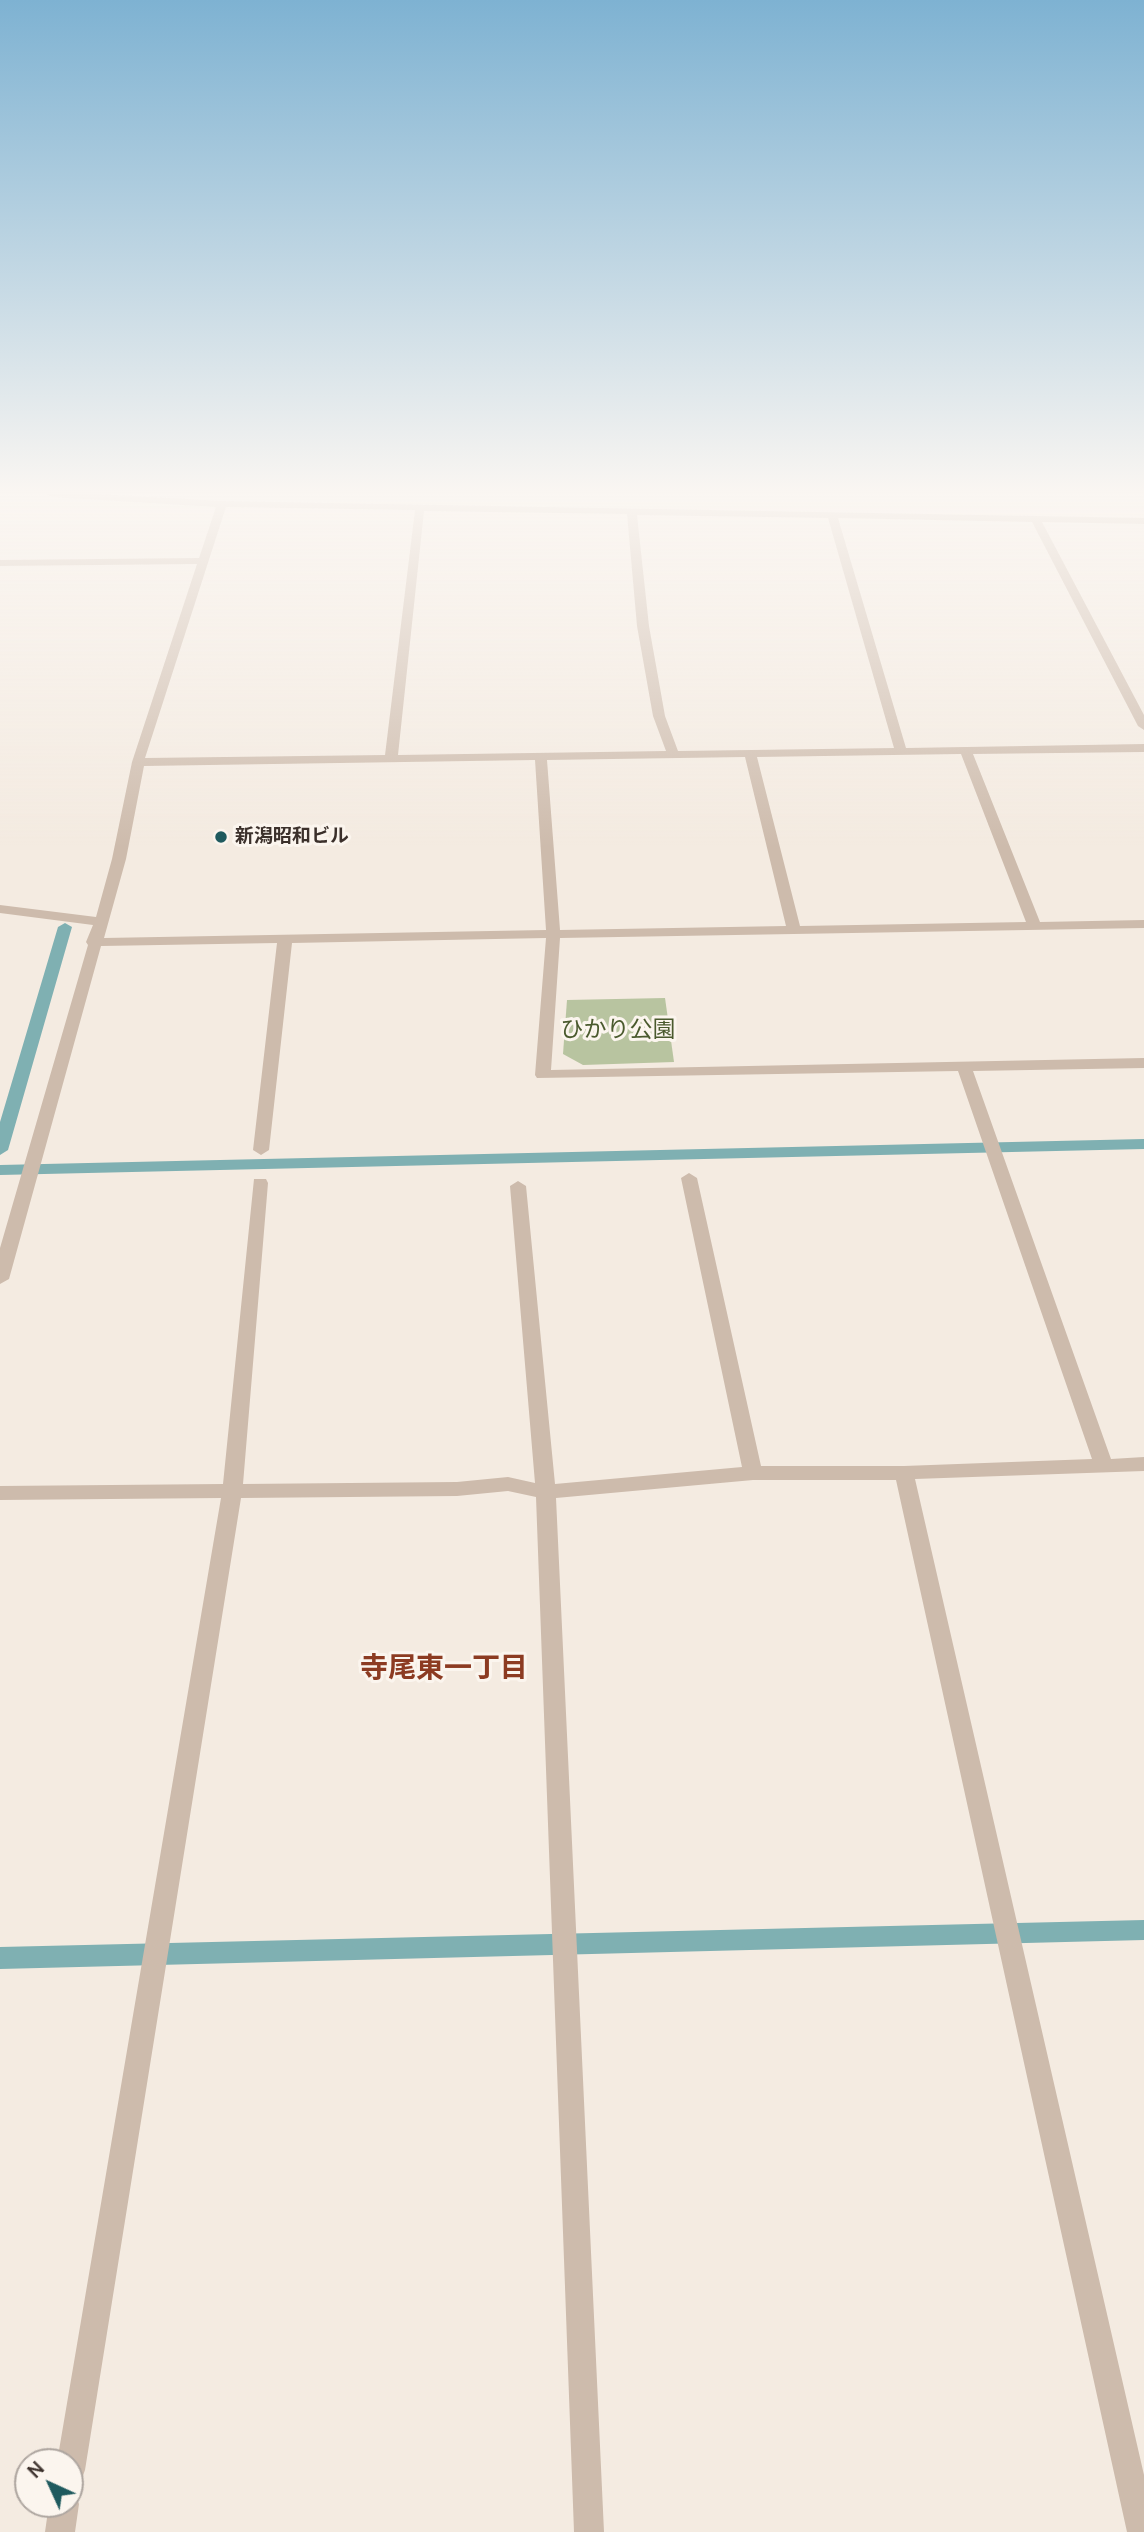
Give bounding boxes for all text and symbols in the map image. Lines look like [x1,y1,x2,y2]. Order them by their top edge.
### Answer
place label: 新潟昭和ビル [235,826,349,848]
marker: 新潟昭和ビル [213,829,229,845]
park label: ひかり公園 [561,1017,675,1045]
district label: 寺尾東一丁目 [360,1652,528,1686]
north arrow [14,2448,84,2518]
text: N [22,2456,50,2484]

